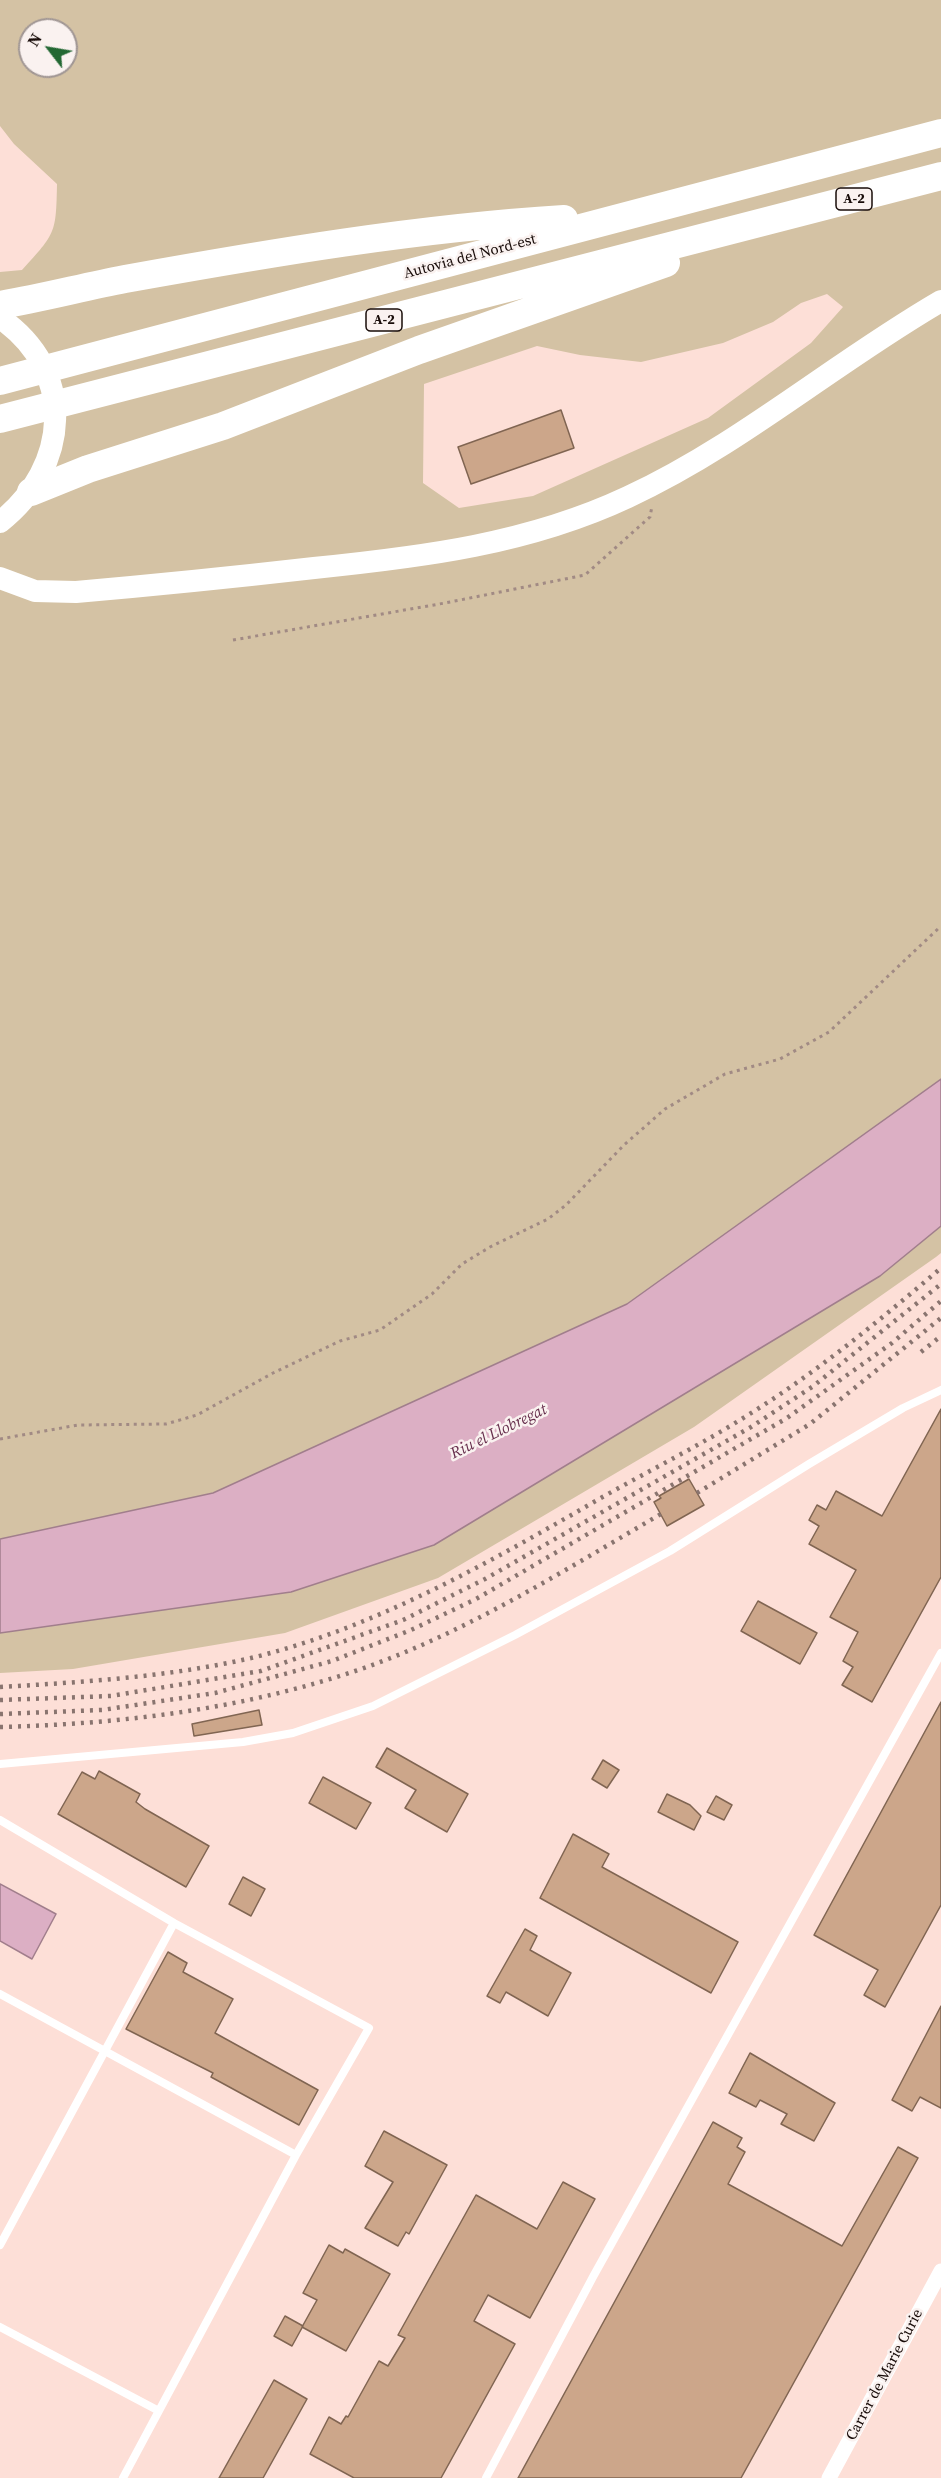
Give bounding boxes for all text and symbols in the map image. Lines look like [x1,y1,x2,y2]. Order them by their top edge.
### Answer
north arrow [18,18,78,78]
text: N [22,29,47,50]
road number: A-2 [836,188,872,210]
street label: Autovia del Nord-est [402,231,538,283]
road number: A-2 [366,309,402,331]
water label: Riu el Llobregat [448,1400,550,1464]
street label: Carrer de Marie Curie [843,2306,927,2444]

